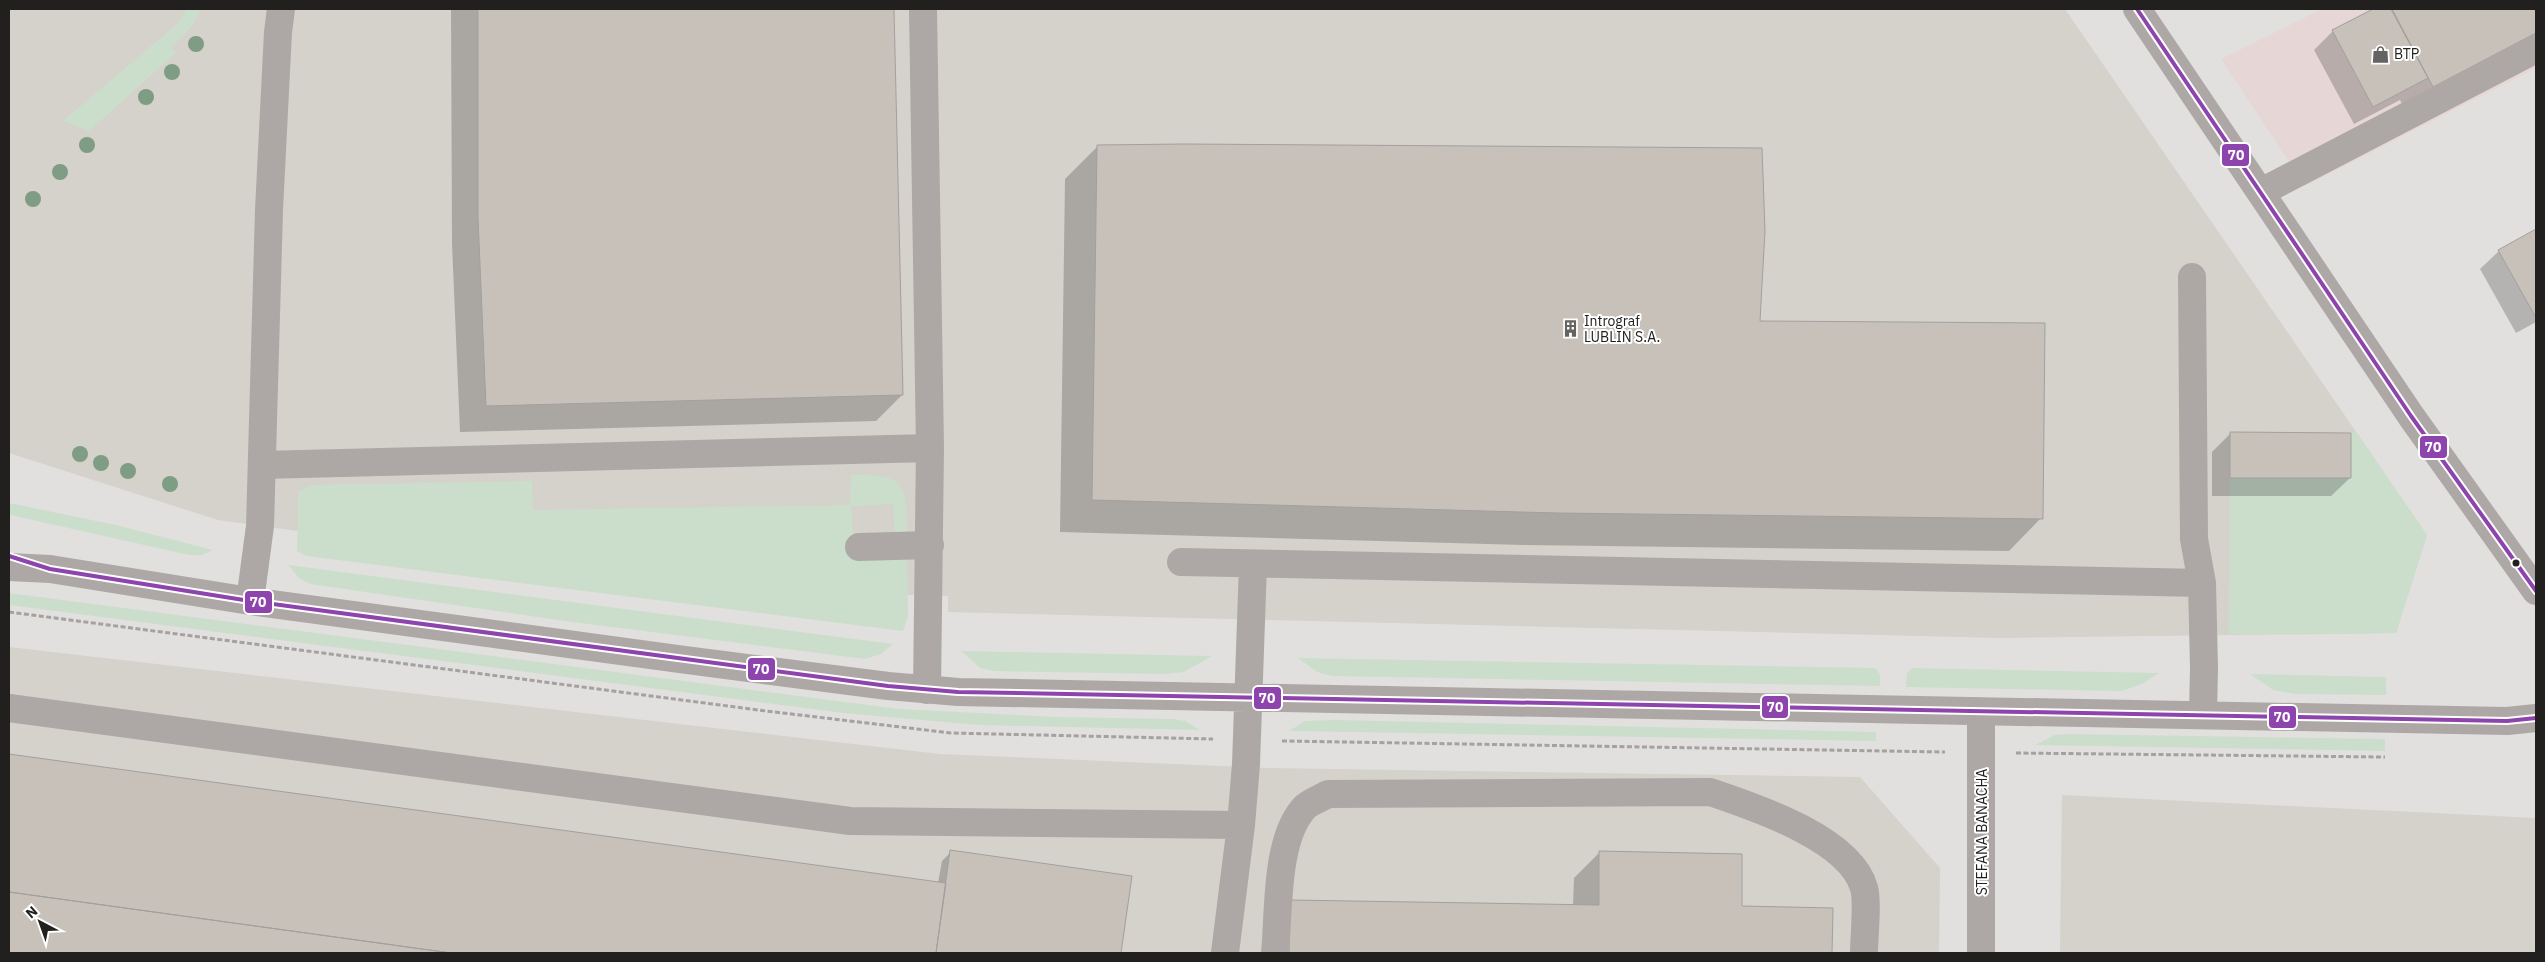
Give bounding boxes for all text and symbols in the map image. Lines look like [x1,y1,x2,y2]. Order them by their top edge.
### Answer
shop icon: BTP [2370,44,2390,64]
place label: BTP [2394,45,2419,63]
line badge: 70 [2221,143,2250,167]
text: 70 [2228,146,2244,164]
place label: Intrograf LUBLIN S.A. [1584,312,1660,346]
building icon: Intrograf LUBLIN S.A. [1560,319,1580,339]
line badge: 70 [2419,435,2448,459]
text: 70 [2425,438,2441,456]
unlabelled marker [2511,558,2521,568]
line badge: 70 [244,590,273,614]
text: 70 [250,593,266,611]
line badge: 70 [747,657,776,681]
text: 70 [753,660,769,678]
line badge: 70 [1253,686,1282,710]
text: 70 [1259,689,1275,707]
line badge: 70 [1761,695,1789,719]
text: 70 [1767,698,1783,716]
line badge: 70 [2268,705,2297,729]
text: 70 [2274,708,2290,726]
street label: STEFANA BANACHA [1973,769,1991,895]
north arrow [15,897,65,947]
text: N [22,902,41,922]

